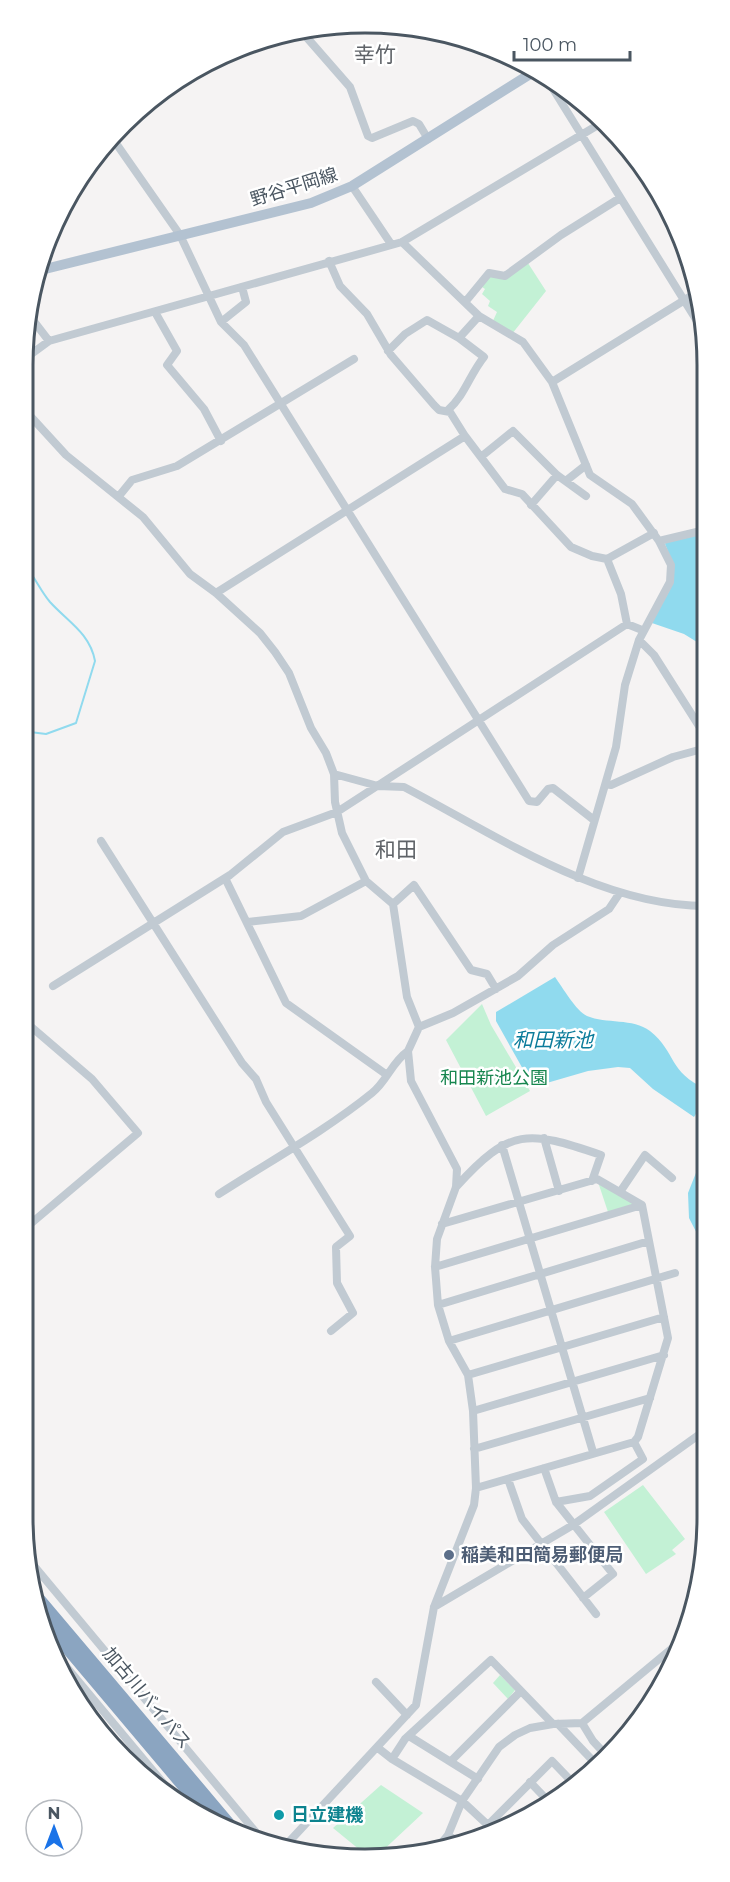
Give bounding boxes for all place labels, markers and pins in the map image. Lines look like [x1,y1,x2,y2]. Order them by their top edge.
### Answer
place label: 稲美和田簡易郵便局 [461,1544,623,1566]
marker: 稲美和田簡易郵便局 [442,1548,456,1562]
place label: 日立建機 [291,1804,364,1826]
marker: 日立建機 [272,1808,286,1822]

